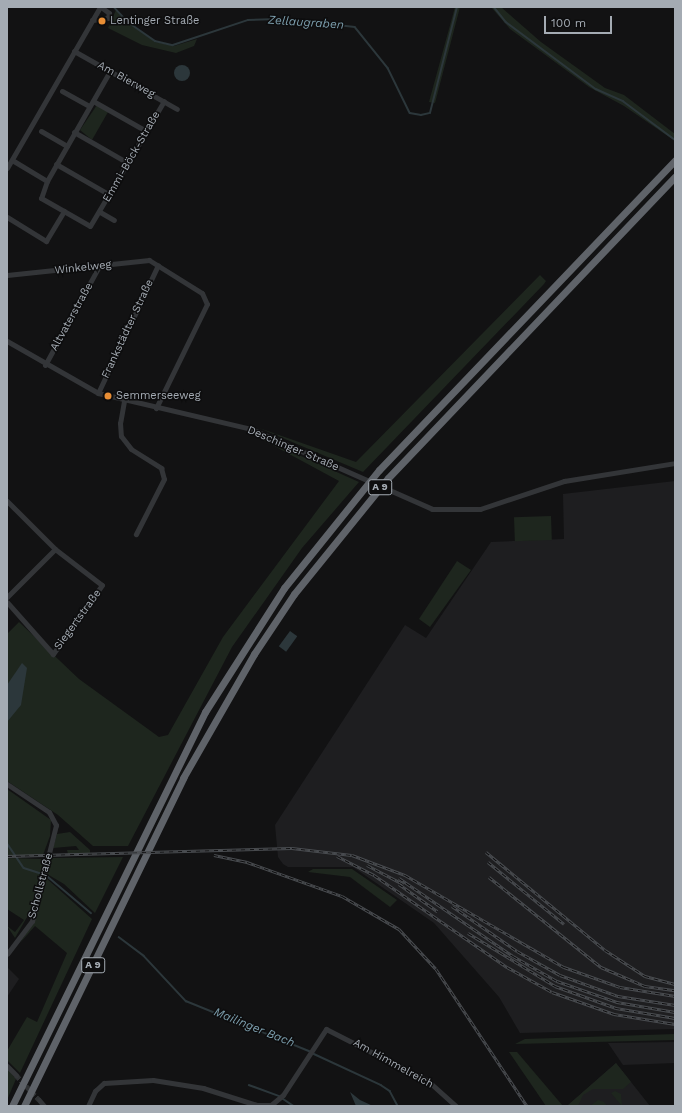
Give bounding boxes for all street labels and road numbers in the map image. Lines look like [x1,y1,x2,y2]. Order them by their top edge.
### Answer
street label: Am Bierweg [95,59,157,101]
street label: Emmi-Böck-Straße [101,109,163,205]
street label: Winkelweg [54,258,112,278]
street label: Frankstädter Straße [99,277,157,381]
street label: Altvaterstraße [48,281,96,353]
street label: Deschinger Straße [245,424,341,474]
road number: A 9 [368,479,392,495]
street label: Siegertstraße [52,587,104,653]
street label: Schollstraße [26,852,56,920]
road number: A 9 [81,957,105,973]
street label: Am Himmelreich [351,1036,435,1092]

